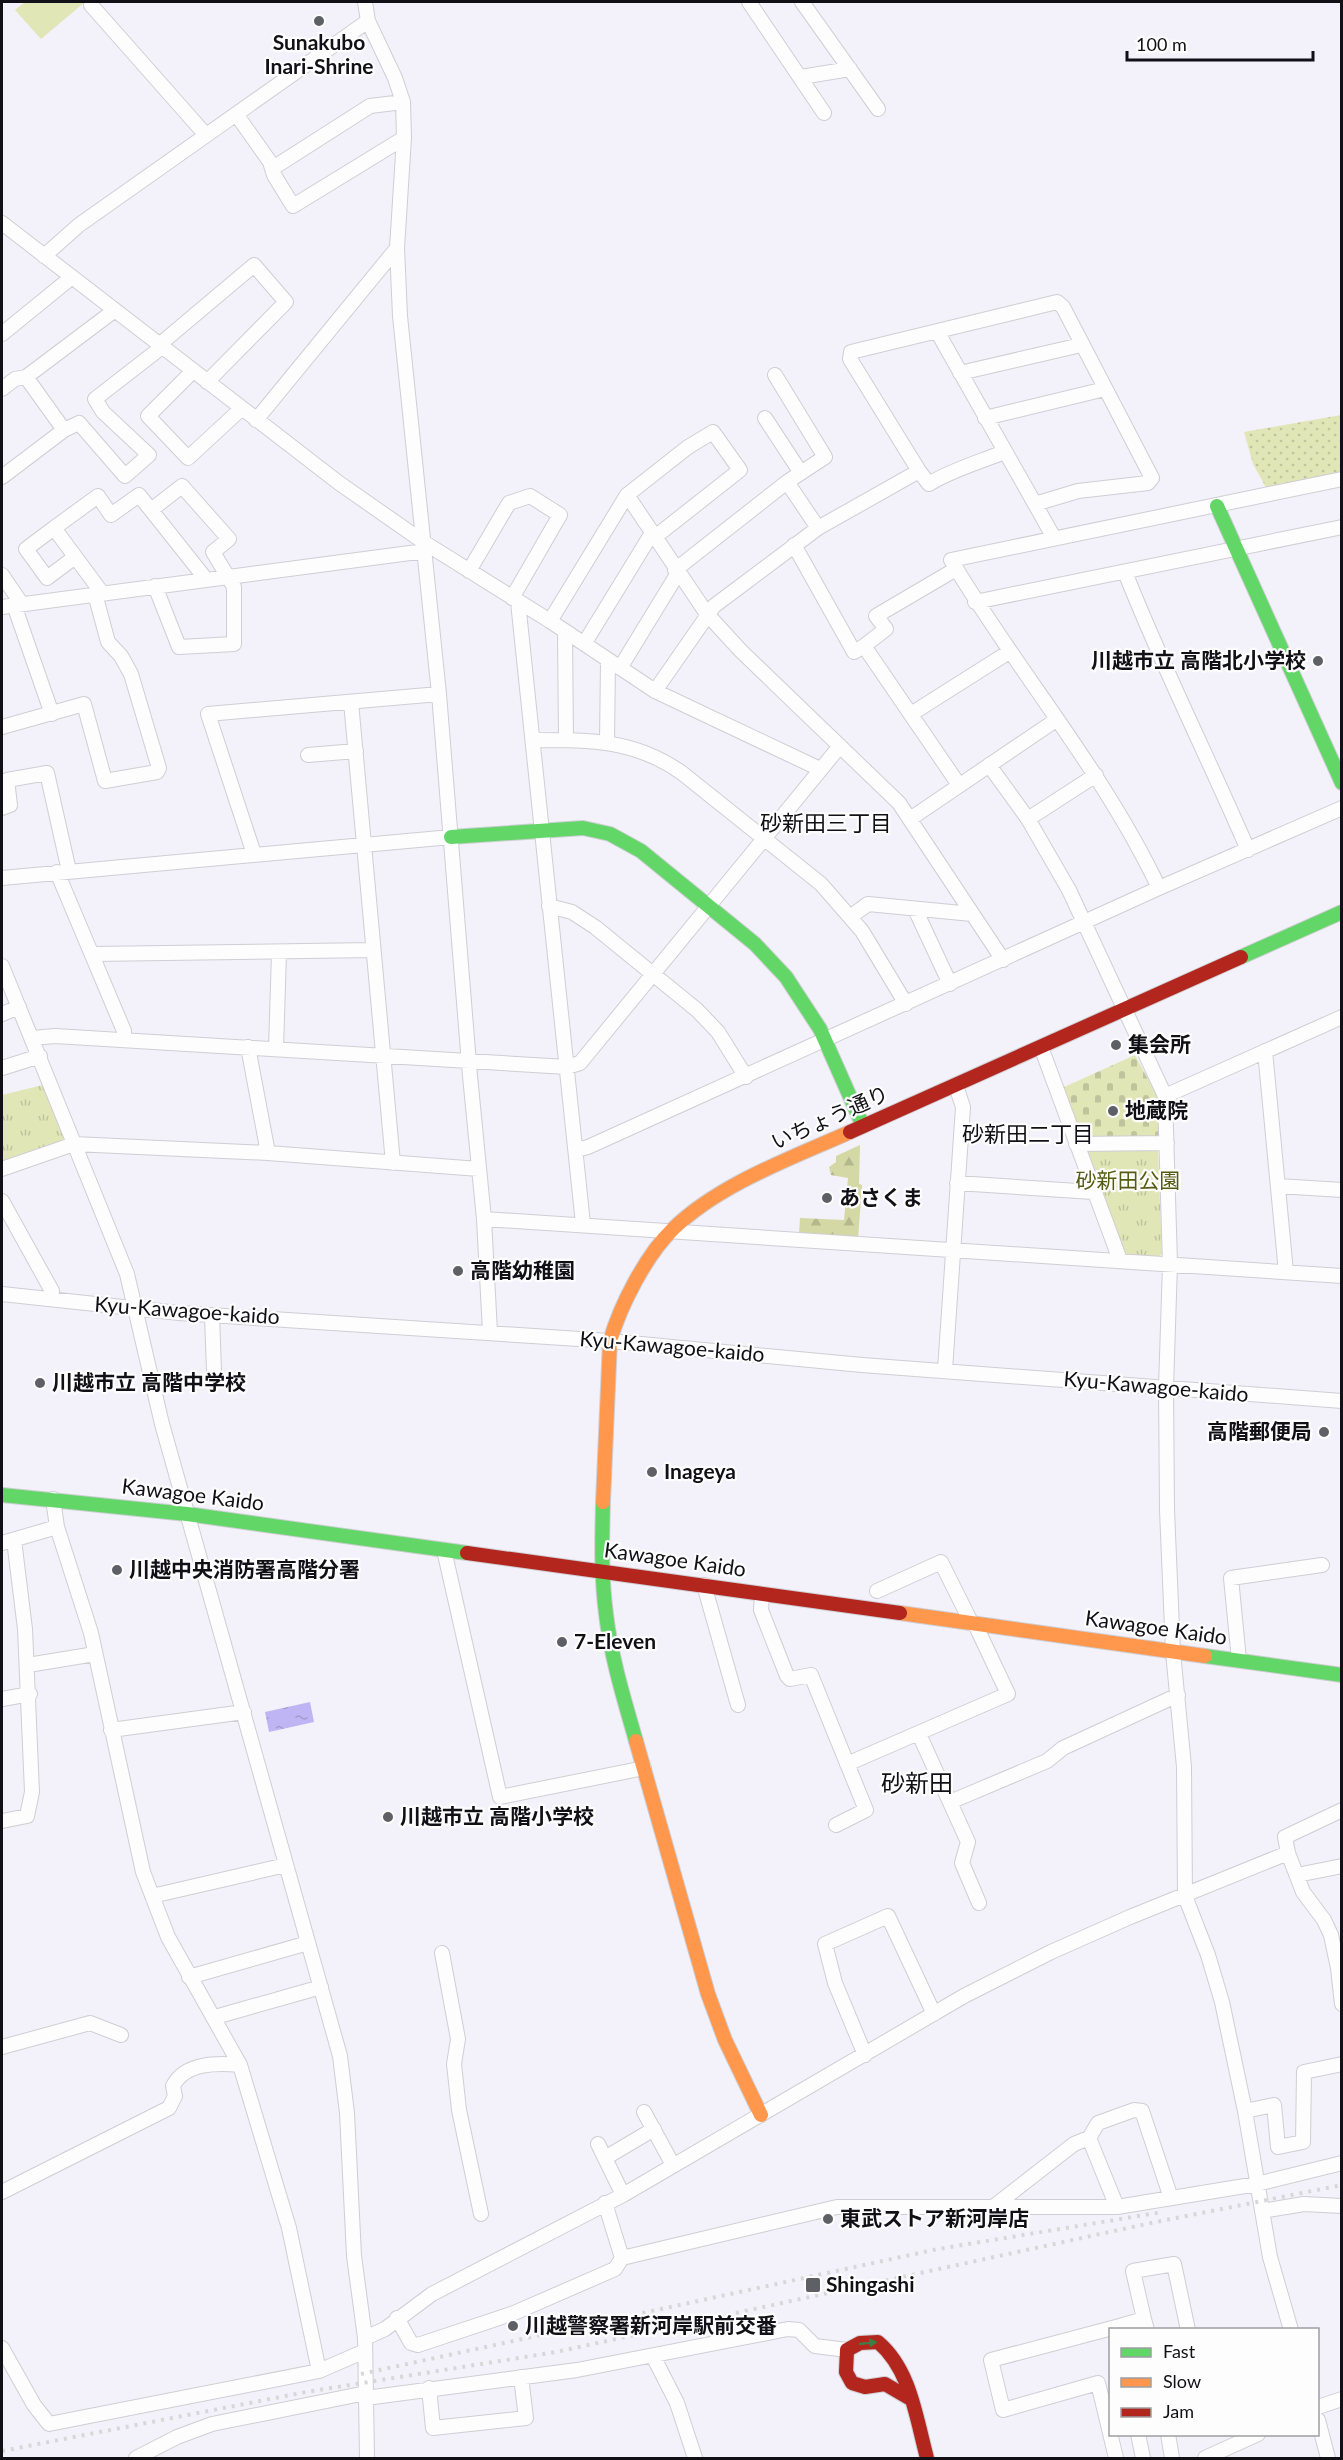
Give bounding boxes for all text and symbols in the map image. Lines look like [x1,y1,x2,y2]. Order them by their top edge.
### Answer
marker: Sunakubo Inari-Shrine [312,14,326,28]
scale bar [1127,24,1313,62]
place label: Sunakubo Inari-Shrine [264,29,374,78]
text: 100 m [1136,33,1187,55]
place label: 川越市立 高階北小学校 [1091,647,1306,672]
marker: 川越市立 高階北小学校 [1311,654,1325,668]
district label: 砂新田三丁目 [760,809,892,836]
place label: 集会所 [1128,1031,1191,1056]
marker: 集会所 [1109,1038,1123,1052]
street label: いちょう通り [767,1080,892,1154]
place label: 地蔵院 [1125,1097,1188,1122]
marker: 地蔵院 [1106,1104,1120,1118]
district label: 砂新田二丁目 [962,1120,1094,1147]
park label: 砂新田公園 [1076,1167,1181,1192]
place label: あさくま [839,1184,923,1209]
marker: あさくま [820,1191,834,1205]
place label: 高階幼稚園 [470,1257,575,1282]
marker: 高階幼稚園 [451,1264,465,1278]
street label: Kyu-Kawagoe-kaido [94,1291,281,1328]
street label: Kyu-Kawagoe-kaido [579,1325,766,1366]
street label: Kyu-Kawagoe-kaido [1063,1365,1250,1406]
place label: 川越市立 高階中学校 [52,1369,246,1394]
marker: 川越市立 高階中学校 [33,1376,47,1390]
place label: 高階郵便局 [1207,1418,1312,1443]
marker: 高階郵便局 [1317,1425,1331,1439]
place label: Inageya [664,1458,736,1483]
marker: Inageya [645,1465,659,1479]
street label: Kawagoe Kaido [121,1472,266,1515]
street label: Kawagoe Kaido [603,1536,748,1581]
place label: 川越中央消防署高階分署 [129,1556,360,1581]
marker: 川越中央消防署高階分署 [110,1563,124,1577]
street label: Kawagoe Kaido [1084,1604,1229,1649]
place label: 7-Eleven [574,1628,656,1653]
marker: 7-Eleven [555,1635,569,1649]
district label: 砂新田 [881,1768,953,1797]
place label: 川越市立 高階小学校 [400,1803,594,1828]
marker: 川越市立 高階小学校 [381,1810,395,1824]
place label: 東武ストア新河岸店 [840,2205,1029,2230]
marker: 東武ストア新河岸店 [821,2212,835,2226]
place label: Shingashi [826,2271,915,2296]
marker: Shingashi [804,2276,822,2294]
place label: 川越警察署新河岸駅前交番 [525,2312,777,2337]
marker: 川越警察署新河岸駅前交番 [506,2319,520,2333]
legend [1109,2328,1319,2436]
one-way arrow [859,2338,878,2348]
text: Fast [1163,2340,1196,2362]
text: Slow [1163,2370,1201,2392]
text: Jam [1163,2400,1194,2422]

